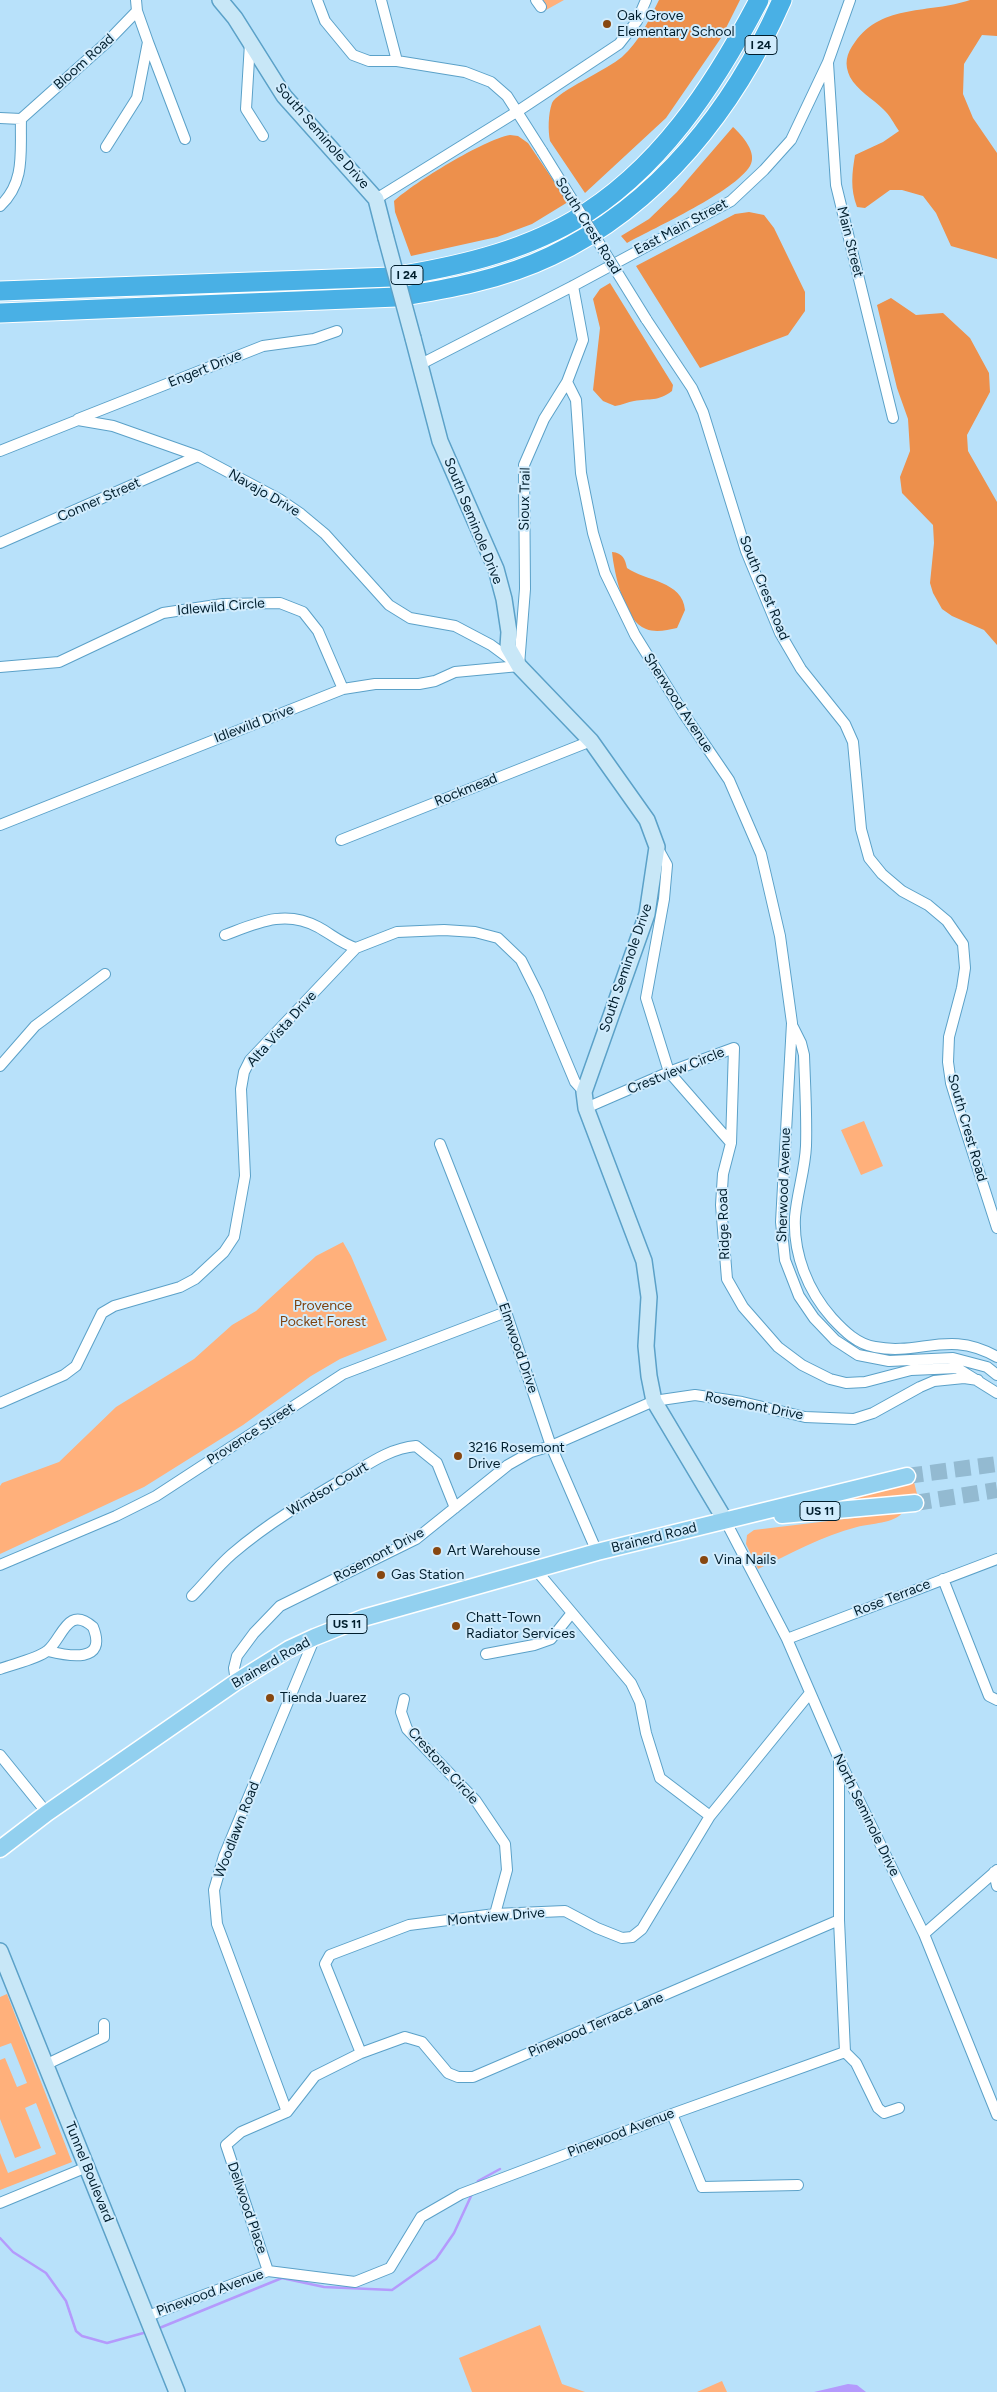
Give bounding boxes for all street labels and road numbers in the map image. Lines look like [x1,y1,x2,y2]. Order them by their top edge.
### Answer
street label: Bloom Road [50,31,118,93]
road number: I 24 [745,36,777,54]
street label: South Seminole Drive [271,80,373,192]
street label: South Crest Road [551,174,625,278]
street label: East Main Street [631,195,731,259]
street label: Main Street [833,205,867,279]
road number: I 24 [391,266,423,284]
street label: Engert Drive [166,347,244,391]
street label: South Seminole Drive [440,455,506,587]
street label: Navajo Drive [225,466,303,520]
street label: Sioux Trail [516,467,534,531]
street label: Conner Street [55,474,143,526]
street label: South Crest Road [735,533,793,643]
street label: Idlewild Circle [176,595,266,619]
street label: Sherwood Avenue [640,650,716,756]
street label: Idlewild Drive [212,701,296,747]
street label: Rockmead [432,770,500,810]
street label: South Seminole Drive [596,901,656,1035]
street label: Alta Vista Drive [244,988,320,1070]
street label: Crestview Circle [625,1044,727,1098]
street label: South Crest Road [944,1072,990,1184]
street label: Sherwood Avenue [774,1127,794,1243]
street label: Ridge Road [714,1188,734,1260]
street label: Elmwood Drive [495,1301,541,1395]
street label: Rosemont Drive [703,1388,805,1424]
street label: Provence Street [204,1399,298,1469]
street label: Windsor Court [284,1458,372,1520]
road number: US 11 [800,1502,840,1520]
street label: Brainerd Road [609,1519,699,1557]
street label: Rosemont Drive [331,1524,427,1586]
street label: Rose Terrace [851,1576,933,1620]
road number: US 11 [327,1615,367,1634]
street label: Brainerd Road [229,1634,313,1692]
street label: Crestone Circle [404,1724,482,1808]
street label: North Seminole Drive [829,1751,903,1879]
street label: Woodlawn Road [211,1779,263,1881]
street label: Montview Drive [447,1904,545,1930]
street label: Pinewood Terrace Lane [526,1989,666,2061]
street label: Pinewood Avenue [565,2105,677,2161]
street label: Tunnel Boulevard [61,2119,117,2225]
street label: Dellwood Place [223,2160,271,2256]
street label: Pinewood Avenue [154,2266,266,2320]

